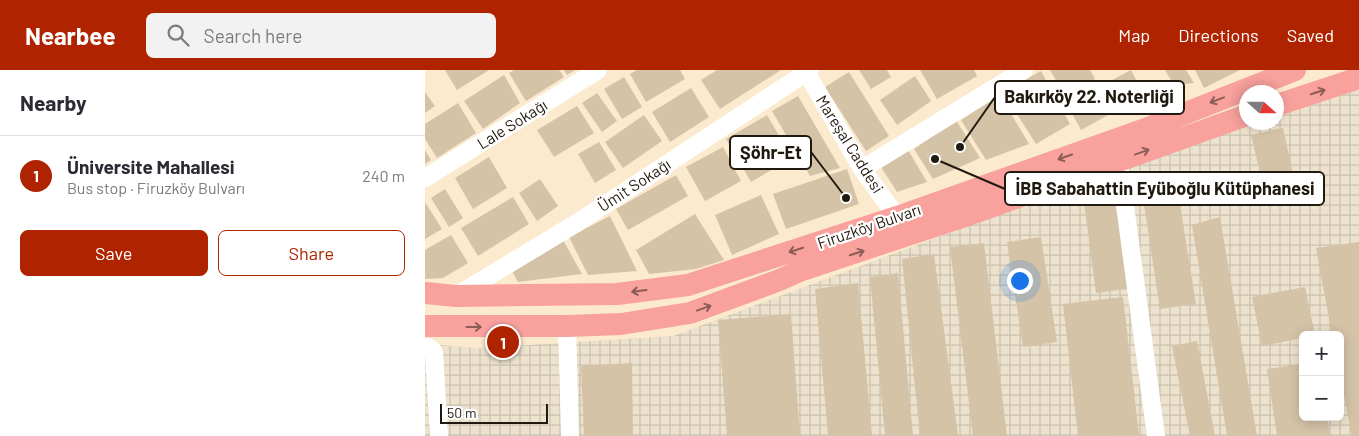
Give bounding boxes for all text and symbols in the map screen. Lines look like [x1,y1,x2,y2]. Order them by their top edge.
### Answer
search box [146,13,496,58]
text: Nearbee [25,21,116,50]
icon: search [164,21,192,49]
text: Search here [204,24,302,47]
text: Map [1118,24,1150,46]
text: Directions [1178,24,1259,46]
text: Saved [1287,24,1334,46]
callout: Bakırköy 22. Noterliği [995,81,1184,114]
text: Bakırköy 22. Noterliği [1004,85,1174,107]
north arrow [1239,85,1284,130]
one-way arrow [1309,86,1325,96]
text: Nearby [20,90,86,115]
street label: Mareşal Caddesi [813,91,888,196]
street label: Lale Sokağı [473,95,550,152]
one-way arrow [1210,96,1225,106]
callout: Şöhr-Et [730,136,811,169]
text: Şöhr-Et [740,141,802,163]
one-way arrow [1134,147,1150,156]
one-way arrow [1058,153,1073,162]
street label: Ümit Sokağı [594,154,674,215]
text: Üniversite Mahallesi [67,155,235,178]
text: 1 [33,166,39,185]
text: 240 m [362,166,405,185]
callout: İBB Sabahattin Eyüboğlu Kütüphanesi [1005,172,1324,205]
text: İBB Sabahattin Eyüboğlu Kütüphanesi [1015,177,1315,199]
text: Bus stop · Firuzköy Bulvarı [67,178,245,197]
street label: Firuzköy Bulvarı [815,199,923,252]
button: Save [20,230,208,276]
button: Share [218,230,405,276]
one-way arrow [788,246,804,256]
one-way arrow [849,247,865,257]
your location [1007,268,1033,294]
one-way arrow [631,286,647,296]
one-way arrow [696,303,712,312]
one-way arrow [465,322,481,332]
pin: 1 [487,323,519,361]
map controls [1299,331,1344,421]
button: + [1299,331,1344,376]
button: − [1299,376,1344,421]
scale bar [440,401,547,424]
text: 50 m [447,404,476,421]

